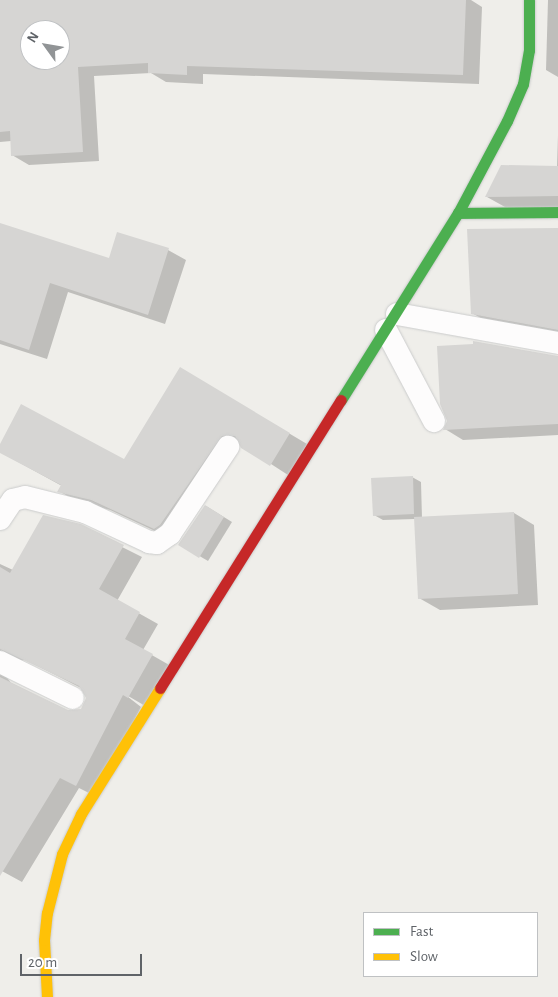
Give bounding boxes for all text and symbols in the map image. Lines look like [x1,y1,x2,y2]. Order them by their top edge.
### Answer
north arrow [20,20,70,70]
text: N [25,30,42,45]
legend [363,912,538,977]
text: Fast [410,924,433,939]
scale bar [22,944,145,976]
text: Slow [410,949,438,964]
text: 20 m [28,955,57,970]

